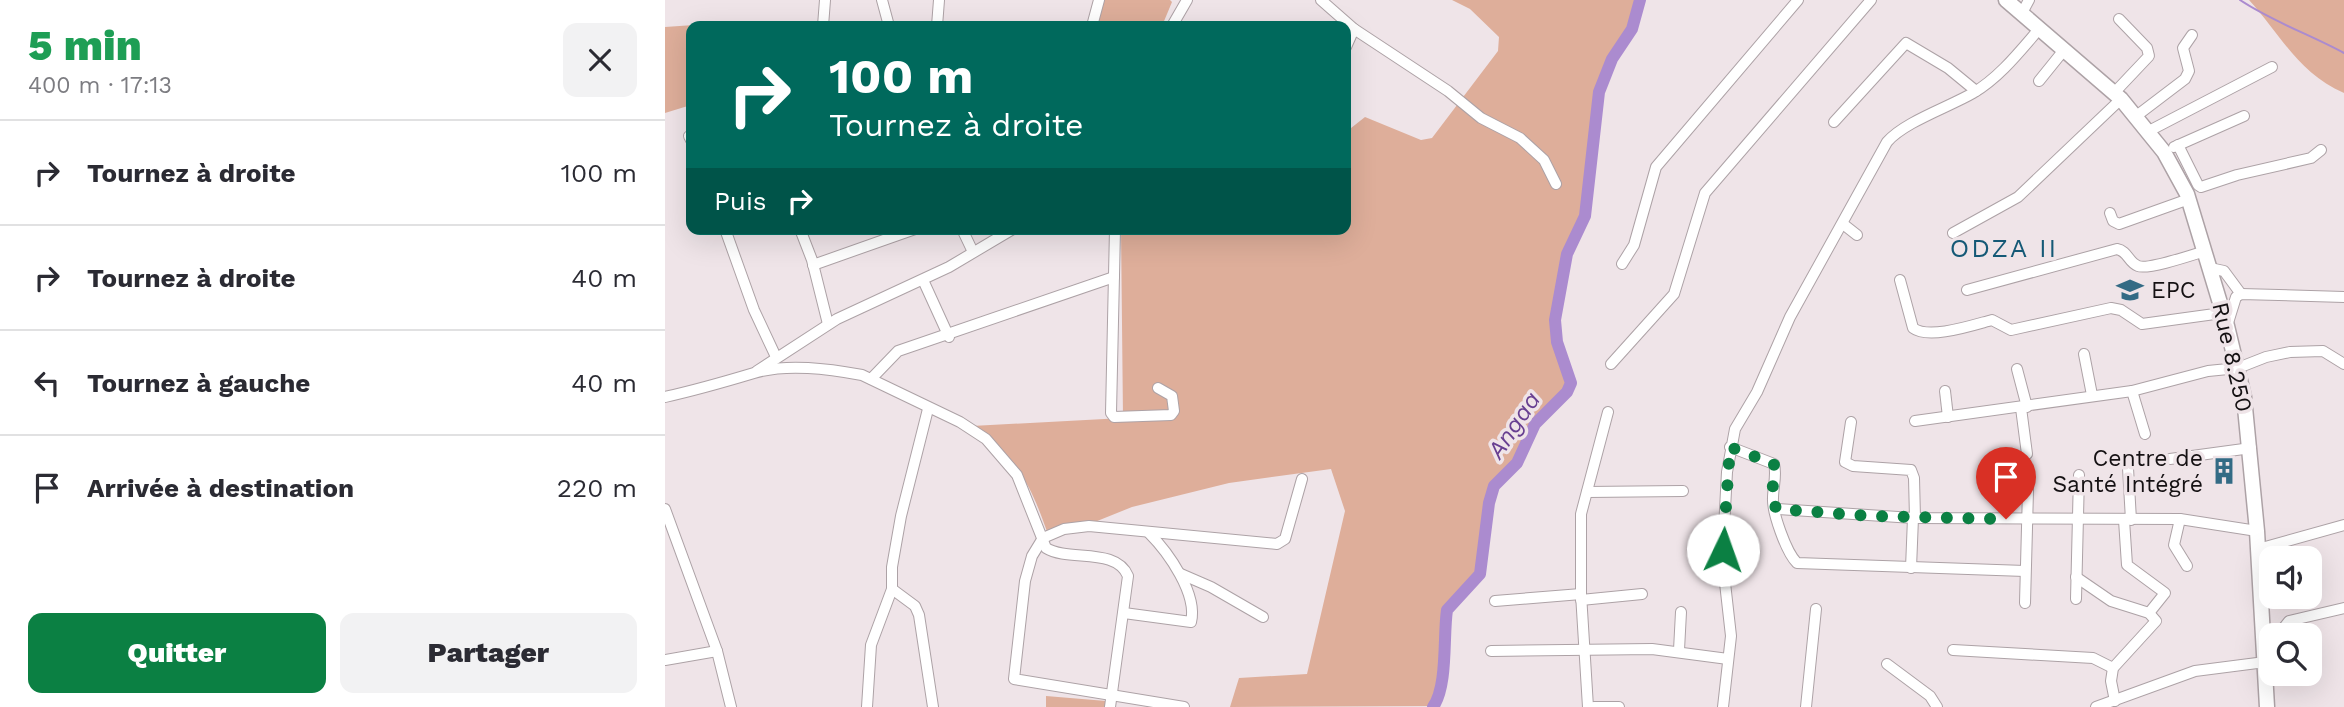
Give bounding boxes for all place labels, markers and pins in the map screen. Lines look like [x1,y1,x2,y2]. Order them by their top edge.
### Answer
school or university icon: EPC [2115,275,2145,305]
place label: EPC [2151,277,2195,304]
place label: Centre de Santé Intégré [2052,445,2203,498]
pin [1976,447,2036,519]
building icon: Centre de Santé Intégré [2209,456,2239,486]

